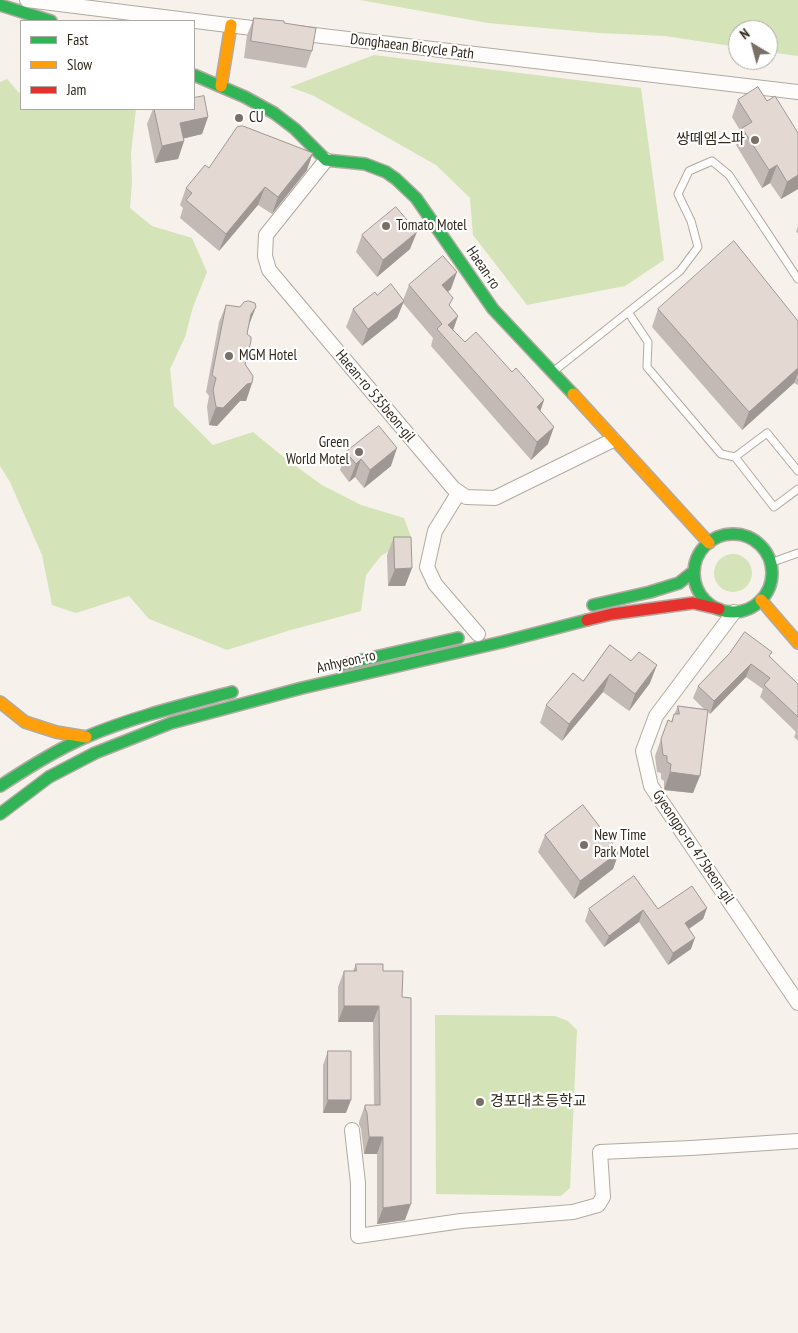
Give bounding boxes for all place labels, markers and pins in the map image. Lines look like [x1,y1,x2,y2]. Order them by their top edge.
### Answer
place label: CU [249,109,264,127]
marker: CU [233,112,245,124]
place label: 쌍떼엠스파 [676,131,745,149]
marker: 쌍떼엠스파 [749,134,761,146]
place label: Tomato Motel [396,217,467,235]
marker: Tomato Motel [380,220,392,232]
place label: MGM Hotel [239,347,297,365]
marker: MGM Hotel [223,350,235,362]
place label: Green World Motel [286,434,349,469]
marker: Green World Motel [353,446,365,458]
place label: New Time Park Motel [594,827,649,862]
marker: New Time Park Motel [578,839,590,851]
place label: 경포대초등학교 [490,1093,587,1111]
marker: 경포대초등학교 [474,1096,486,1108]

